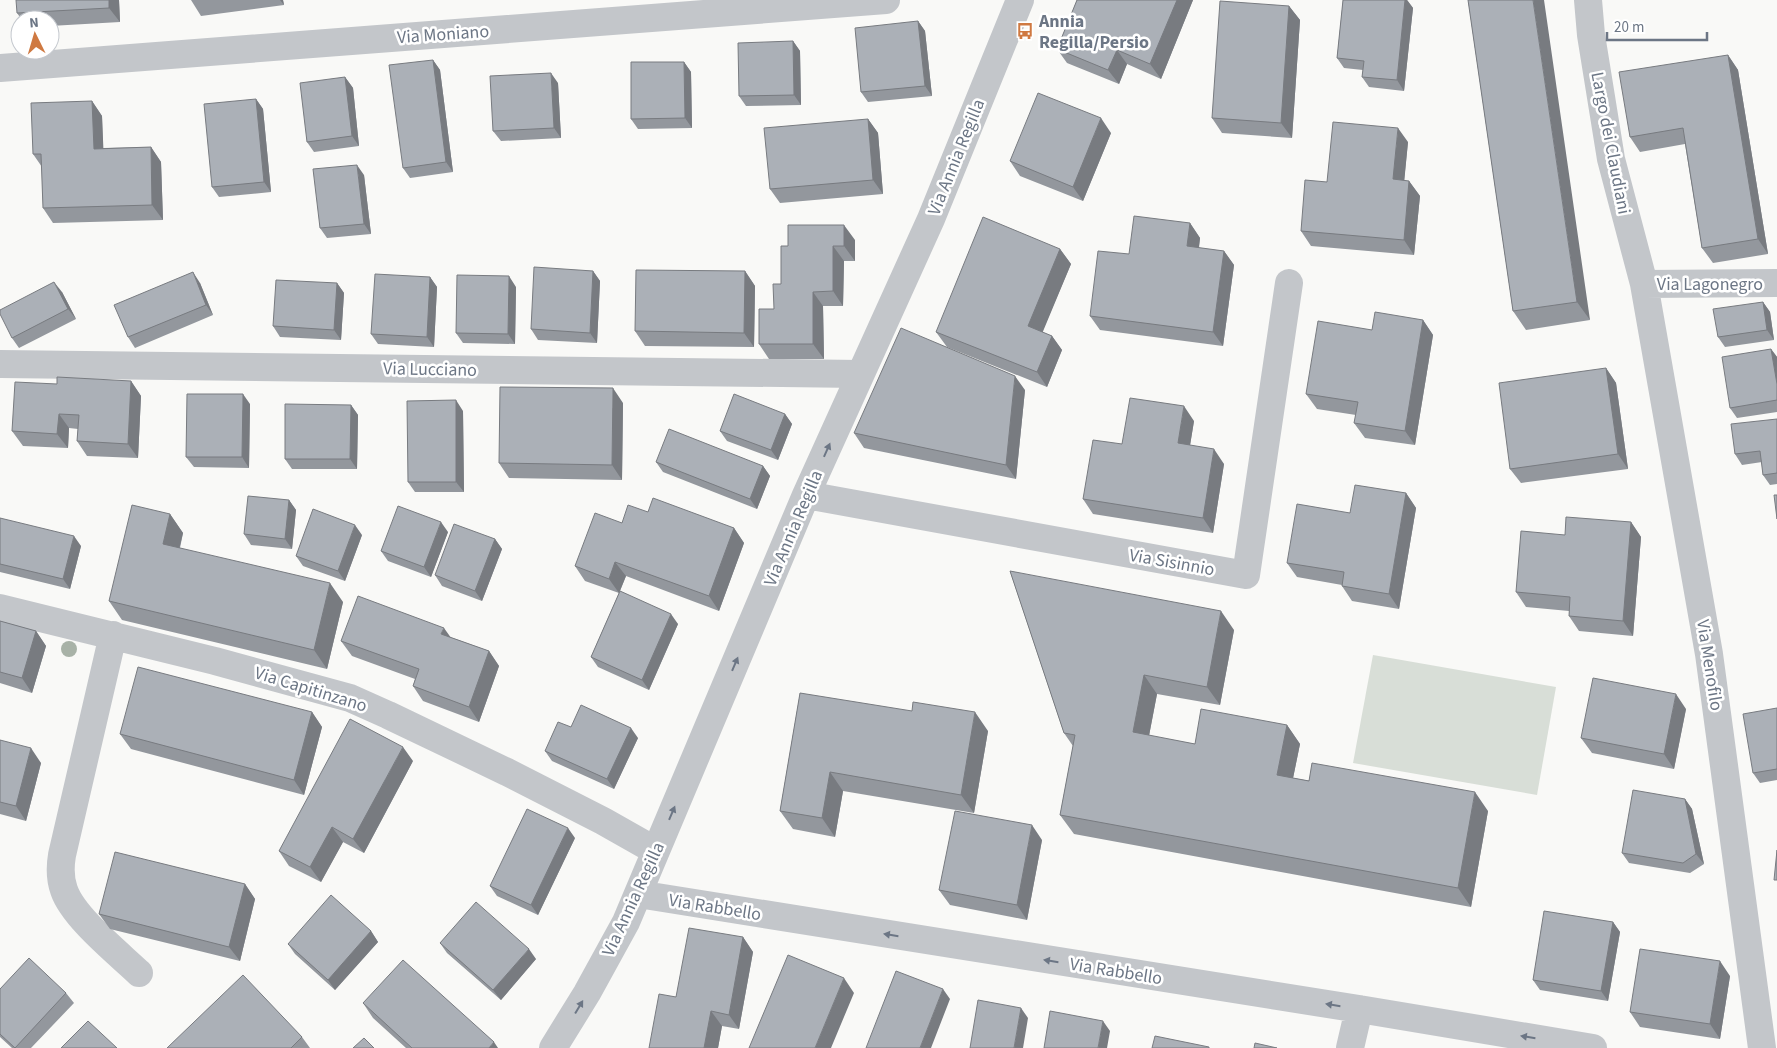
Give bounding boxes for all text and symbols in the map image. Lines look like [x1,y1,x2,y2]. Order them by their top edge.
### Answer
place label: Annia Regilla/Persio [1038,9,1149,55]
north arrow [10,10,60,60]
scale bar [1607,10,1707,42]
text: N [28,13,39,33]
text: 20 m [1614,17,1644,38]
street label: Via Moniano [396,19,490,50]
bus stop icon: Annia Regilla/Persio [1015,21,1035,41]
street label: Largo dei Claudiani [1584,70,1637,216]
street label: Via Annia Regilla [922,95,991,219]
street label: Via Lagonegro [1657,272,1763,297]
street label: Via Lucciano [383,356,477,383]
one-way arrow [823,443,831,457]
street label: Via Annia Regilla [758,466,829,590]
street label: Via Sisinnio [1127,543,1217,582]
street label: Via Menofilo [1690,618,1729,712]
one-way arrow [732,657,740,671]
street label: Via Capitinzano [252,661,370,718]
one-way arrow [669,806,676,821]
street label: Via Annia Regilla [596,838,671,960]
street label: Via Rabbello [667,888,763,927]
one-way arrow [882,931,898,939]
street label: Via Rabbello [1068,952,1164,991]
one-way arrow [1043,956,1059,964]
one-way arrow [574,1000,583,1013]
one-way arrow [1325,1001,1341,1009]
one-way arrow [1519,1033,1535,1041]

